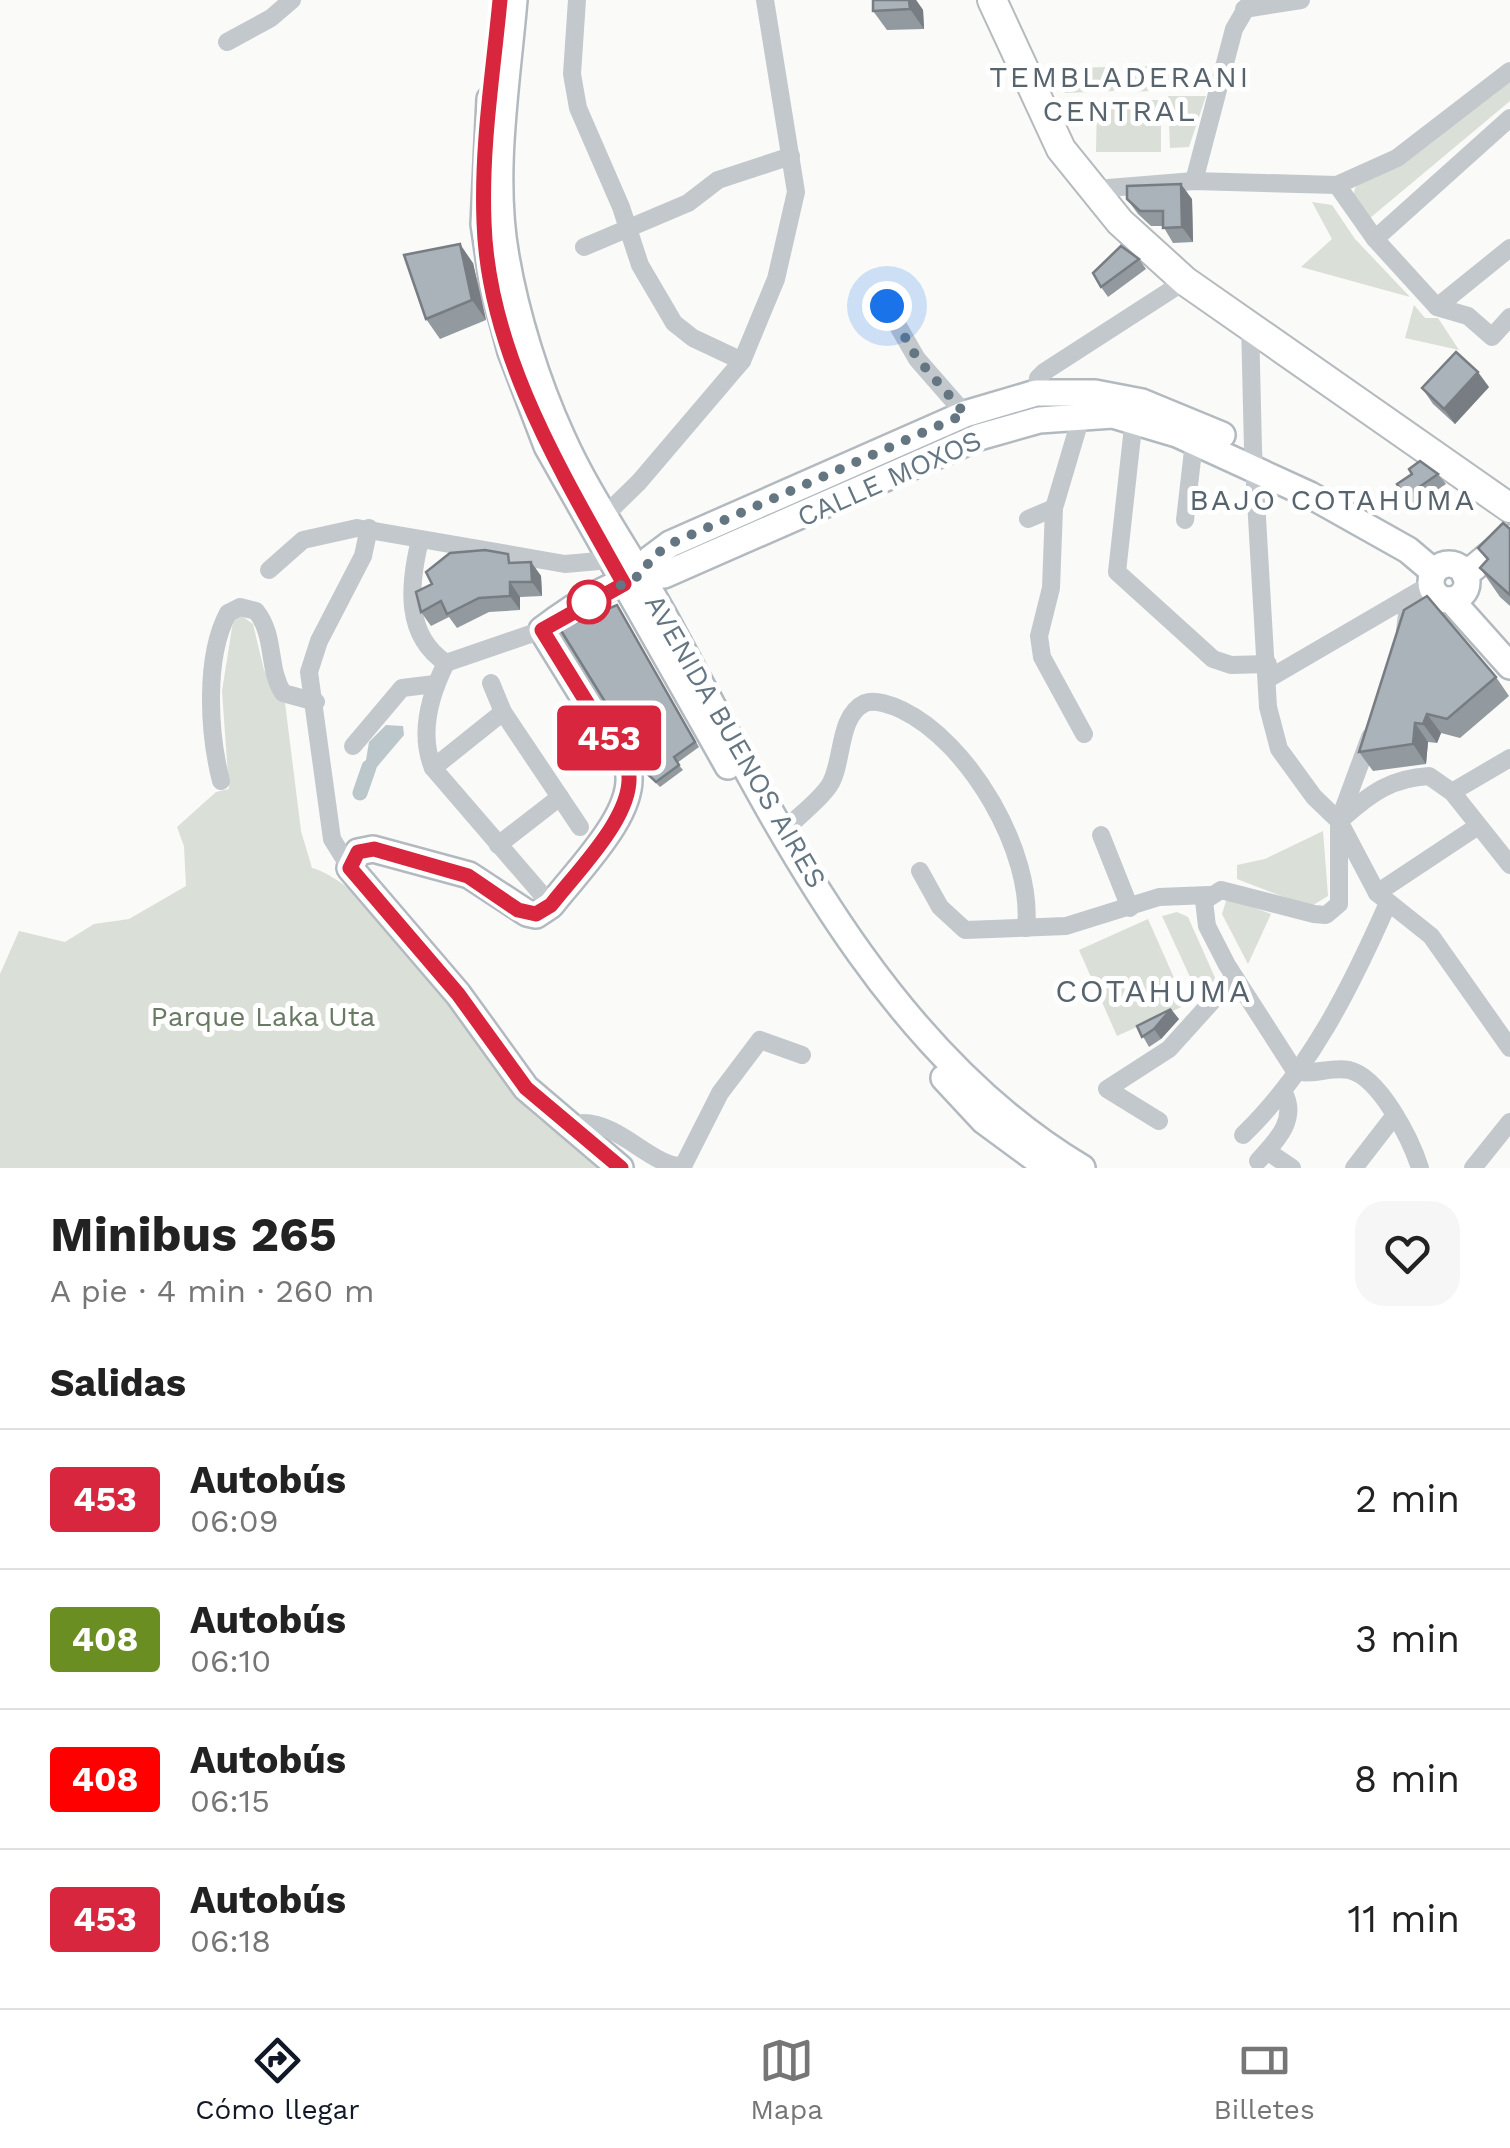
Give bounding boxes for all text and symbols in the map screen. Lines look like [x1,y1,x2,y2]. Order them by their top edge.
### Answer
district label: TEMBLADERANI CENTRAL [989,59,1251,128]
your location [862,281,912,331]
street label: CALLE MOXOS [792,423,986,534]
district label: BAJO COTAHUMA [1189,482,1477,517]
unlabelled marker [568,581,610,623]
street label: AVENIDA BUENOS AIRES [638,589,833,894]
line badge: 453 [552,706,666,770]
text: 453 [577,717,641,759]
district label: COTAHUMA [1055,972,1253,1010]
park label: Parque Laka Uta [151,1000,376,1033]
button: heart [1355,1201,1460,1306]
text: Minibus 265 [50,1206,337,1263]
text: A pie · 4 min · 260 m [50,1272,375,1310]
text: Salidas [50,1361,186,1405]
text: Autobús [190,1458,346,1502]
text: 2 min [1355,1477,1460,1521]
text: 453 [73,1478,137,1520]
text: 06:09 [190,1502,278,1540]
text: Autobús [190,1598,346,1642]
text: 3 min [1355,1617,1460,1661]
text: 408 [71,1618,139,1660]
text: 06:10 [190,1642,271,1680]
text: Autobús [190,1738,346,1782]
text: 8 min [1354,1757,1460,1801]
text: 408 [71,1758,139,1800]
text: 06:15 [190,1782,270,1820]
text: Autobús [190,1878,346,1922]
text: 11 min [1348,1897,1460,1941]
text: 453 [73,1898,137,1940]
text: 06:18 [190,1922,271,1960]
tab: Cómo llegar [195,2033,360,2126]
tab: Mapa [750,2033,823,2126]
tab: Billetes [1214,2033,1315,2126]

